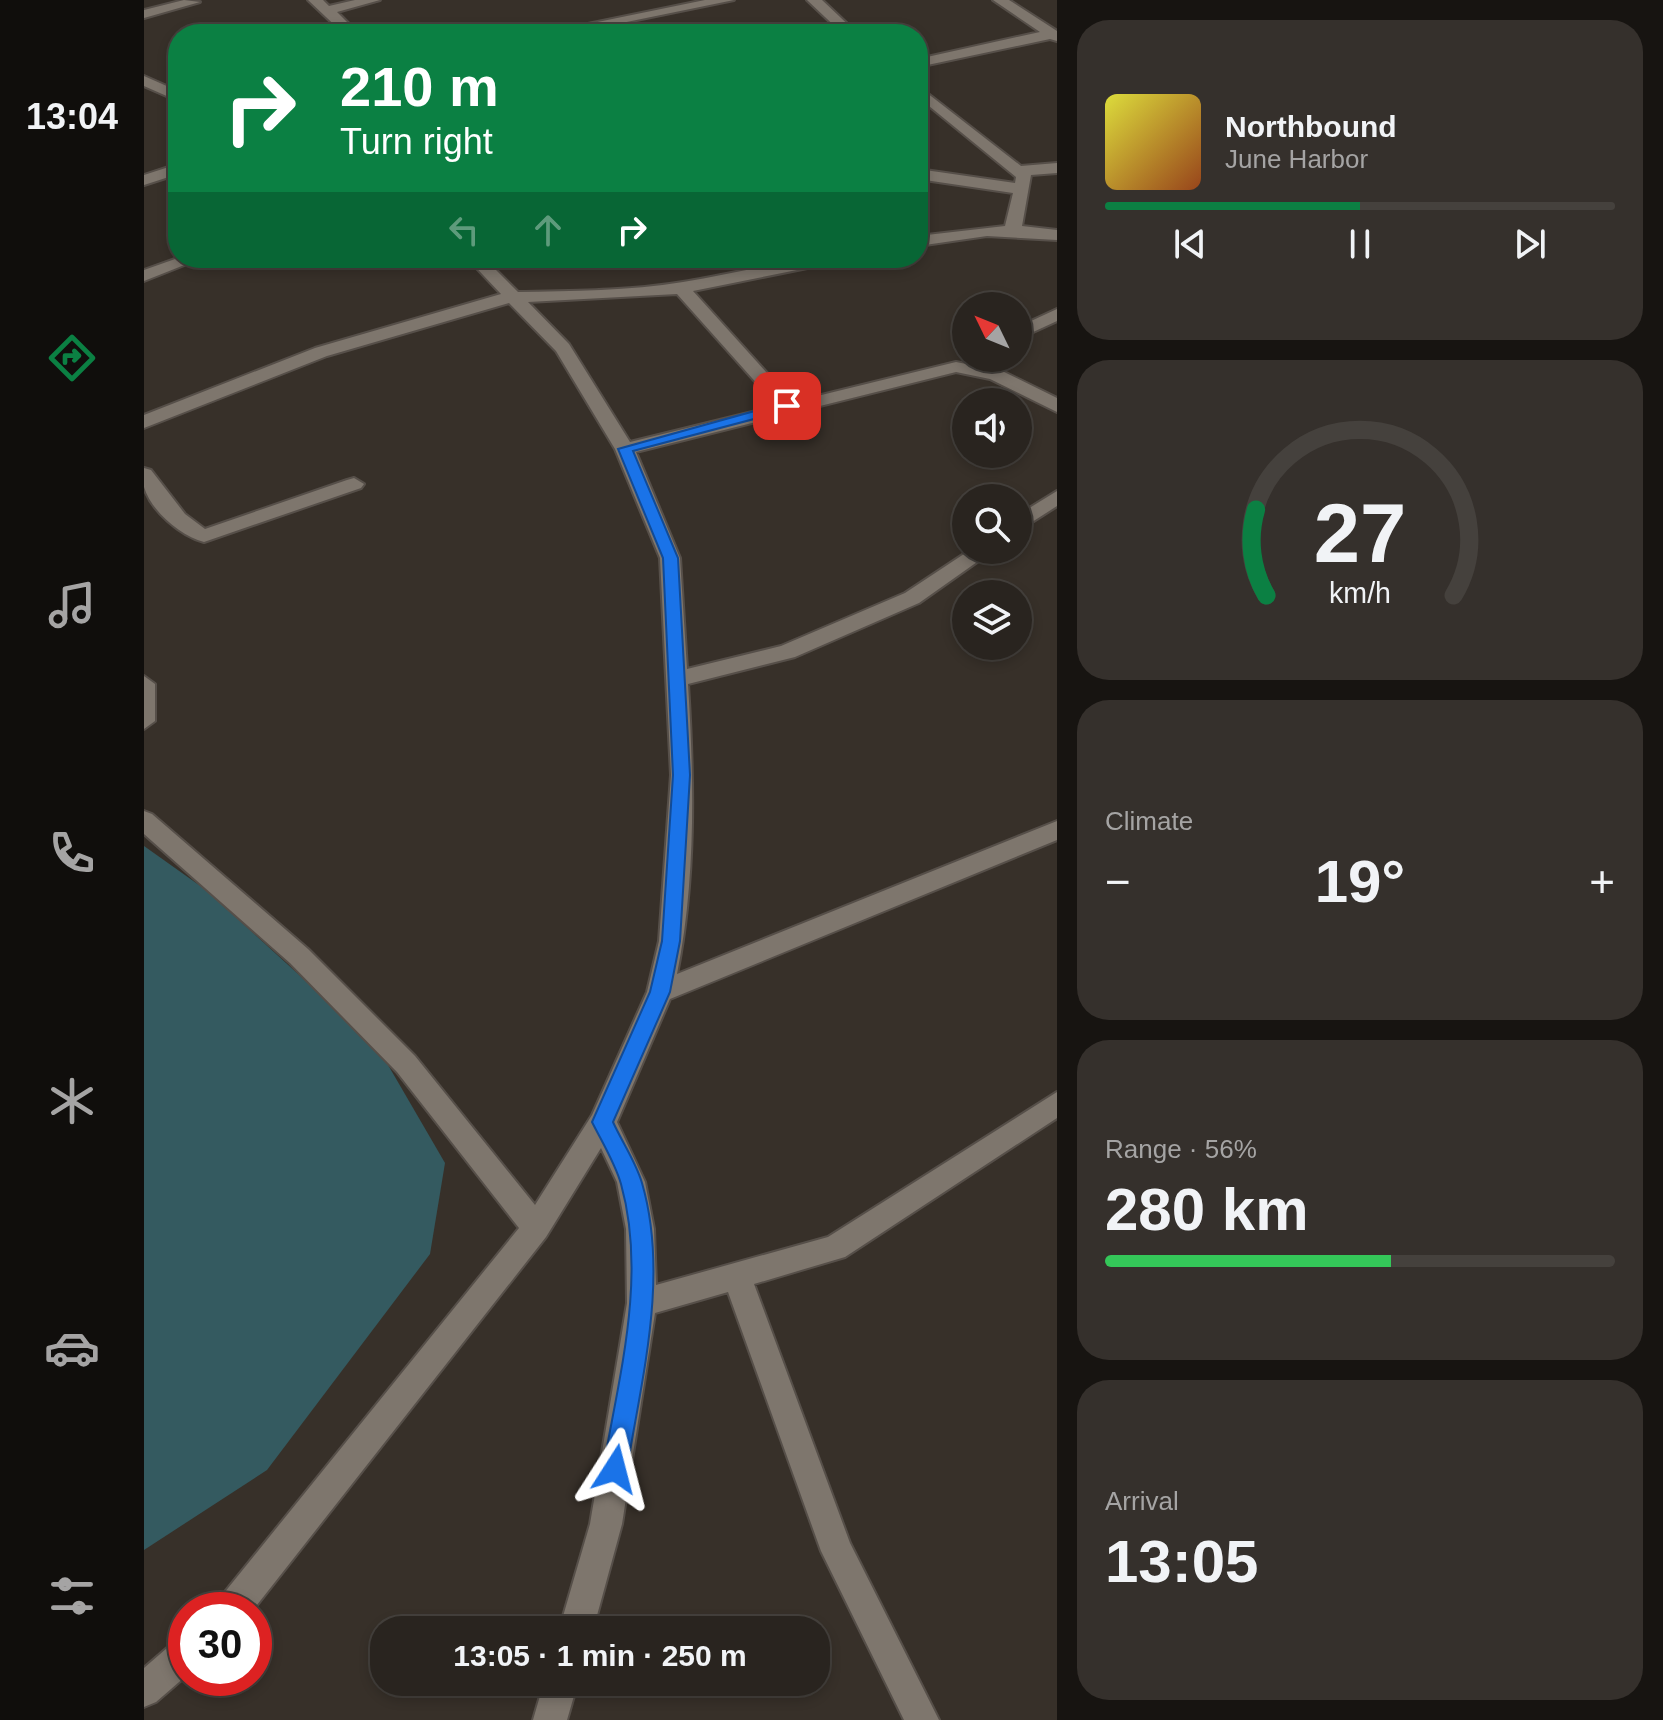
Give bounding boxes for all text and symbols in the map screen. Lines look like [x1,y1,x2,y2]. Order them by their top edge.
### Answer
text: 210 m [340,55,499,118]
icon: right [208,56,312,160]
text: 13:04 [26,96,118,137]
text: Northbound [1225,110,1397,143]
text: Turn right [340,121,493,162]
text: June Harbor [1225,144,1368,174]
icon: left [442,208,486,252]
icon: ahead [526,208,570,252]
icon: right [610,208,654,252]
icon: previous [1168,222,1212,266]
icon: pause [1338,222,1382,266]
icon: next [1508,222,1552,266]
north arrow [952,292,1032,372]
map controls [952,292,1032,660]
icon: directions [44,330,100,386]
pin [753,372,821,440]
icon: arrive [765,384,809,428]
button: sound [952,388,1032,468]
button: search [952,484,1032,564]
text: 27 [1314,487,1406,580]
icon: music [44,577,100,633]
text: km/h [1329,577,1391,609]
button: layers [952,580,1032,660]
text: Climate [1105,806,1193,836]
icon: phone [44,825,100,881]
text: 19° [1315,848,1405,915]
text: − [1105,857,1131,906]
text: + [1589,857,1615,906]
icon: climate [44,1073,100,1129]
text: Range · 56% [1105,1134,1257,1164]
text: 280 km [1105,1176,1309,1243]
icon: car [44,1320,100,1376]
position arrow [573,1427,657,1511]
text: Arrival [1105,1486,1179,1516]
text: 13:05 [1105,1528,1258,1595]
icon: filters [44,1568,100,1624]
speed limit sign: 30 [168,1592,272,1696]
text: 13:05 · 1 min · 250 m [453,1639,747,1672]

